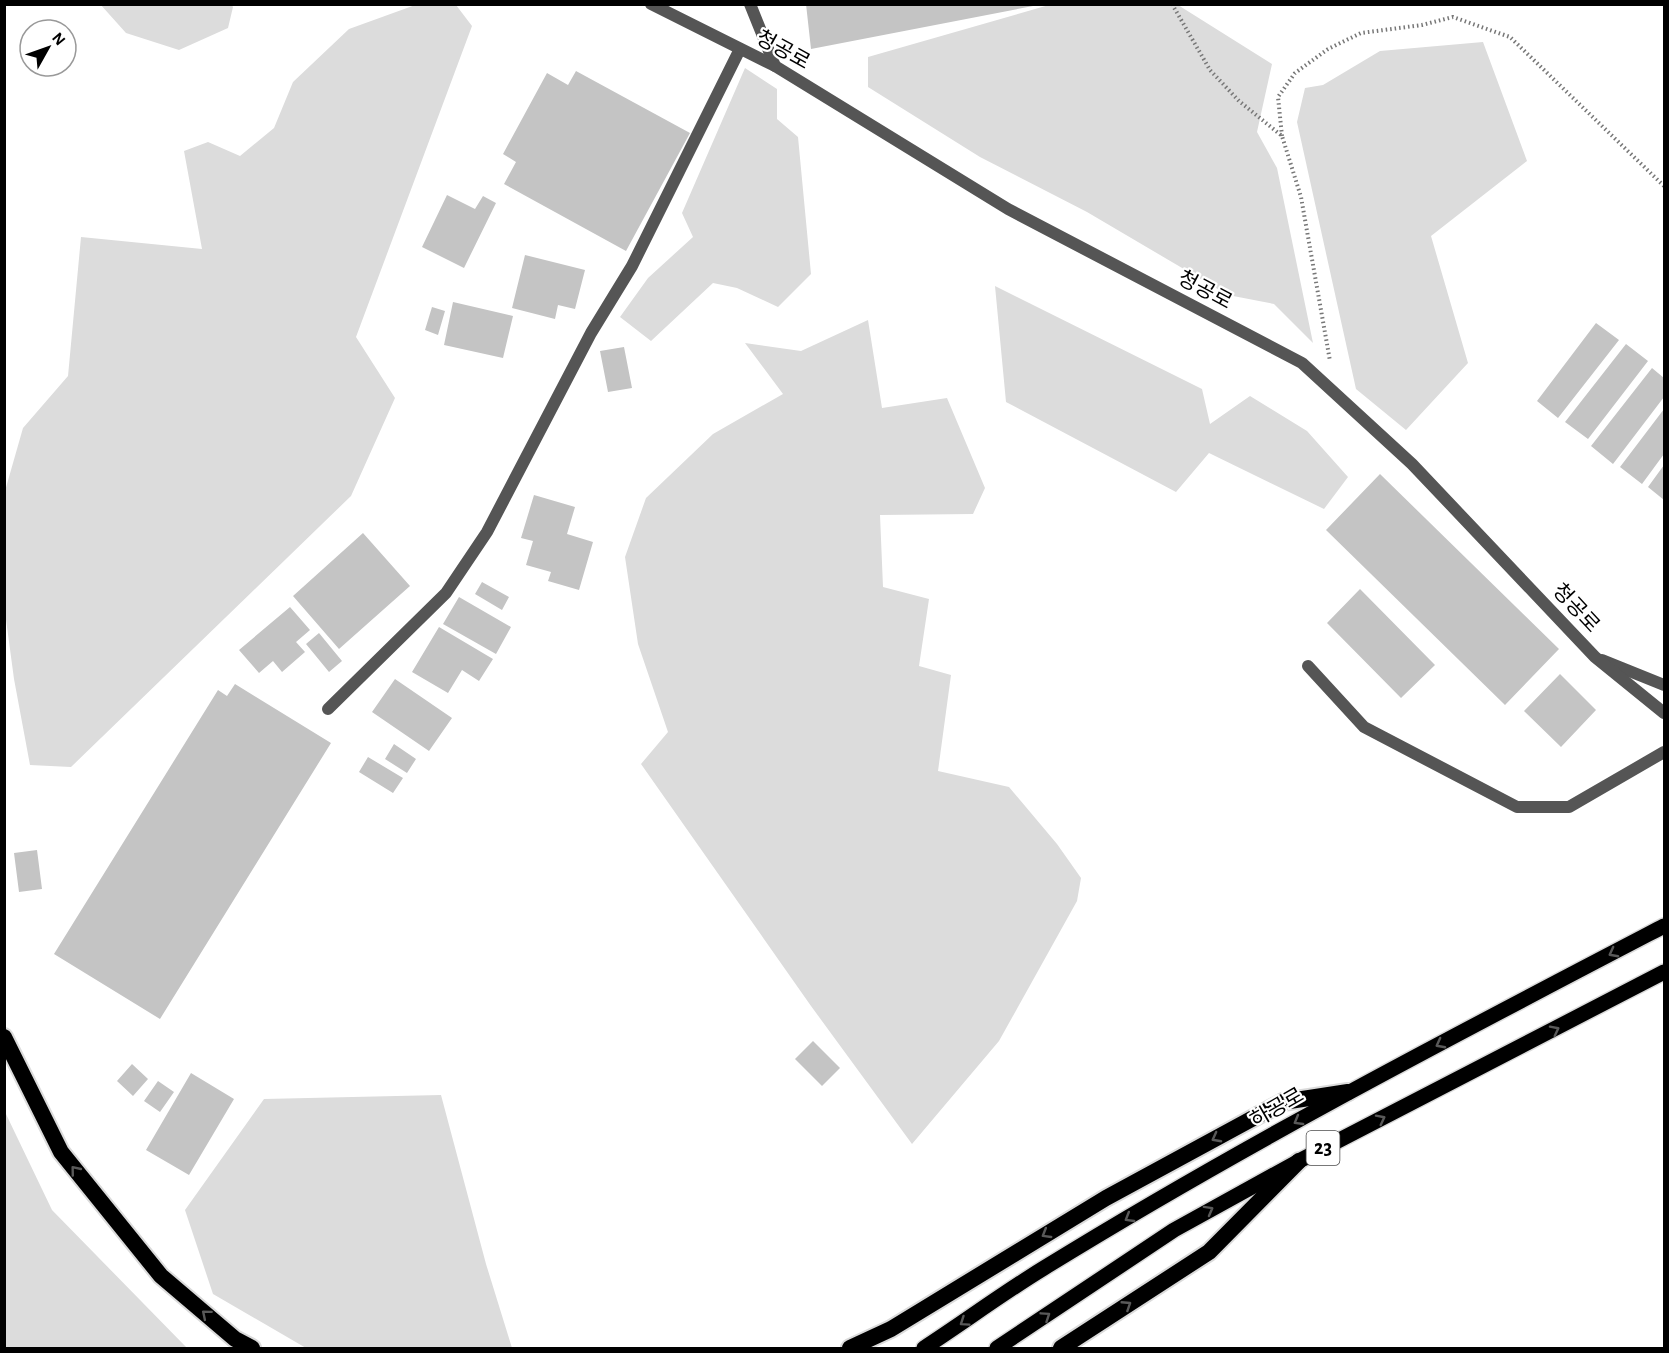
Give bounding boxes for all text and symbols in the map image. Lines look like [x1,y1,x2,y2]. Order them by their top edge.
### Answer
north arrow [18,18,78,78]
street label: 청공로 [753,26,814,73]
text: N [49,30,68,48]
street label: 청공로 [1174,266,1236,313]
street label: 청공로 [1549,579,1604,636]
one-way arrow [1608,946,1619,957]
one-way arrow [1548,1025,1559,1037]
one-way arrow [1435,1036,1446,1048]
street label: 하공로 [1246,1084,1307,1132]
one-way arrow [1293,1113,1304,1125]
one-way arrow [1375,1115,1386,1126]
one-way arrow [1212,1131,1222,1142]
road number: 23 [1306,1131,1340,1165]
one-way arrow [72,1166,83,1177]
one-way arrow [1203,1206,1213,1218]
one-way arrow [1125,1211,1135,1223]
one-way arrow [1042,1227,1052,1239]
one-way arrow [1121,1300,1131,1312]
one-way arrow [202,1310,213,1321]
one-way arrow [1039,1313,1050,1324]
one-way arrow [959,1315,970,1326]

